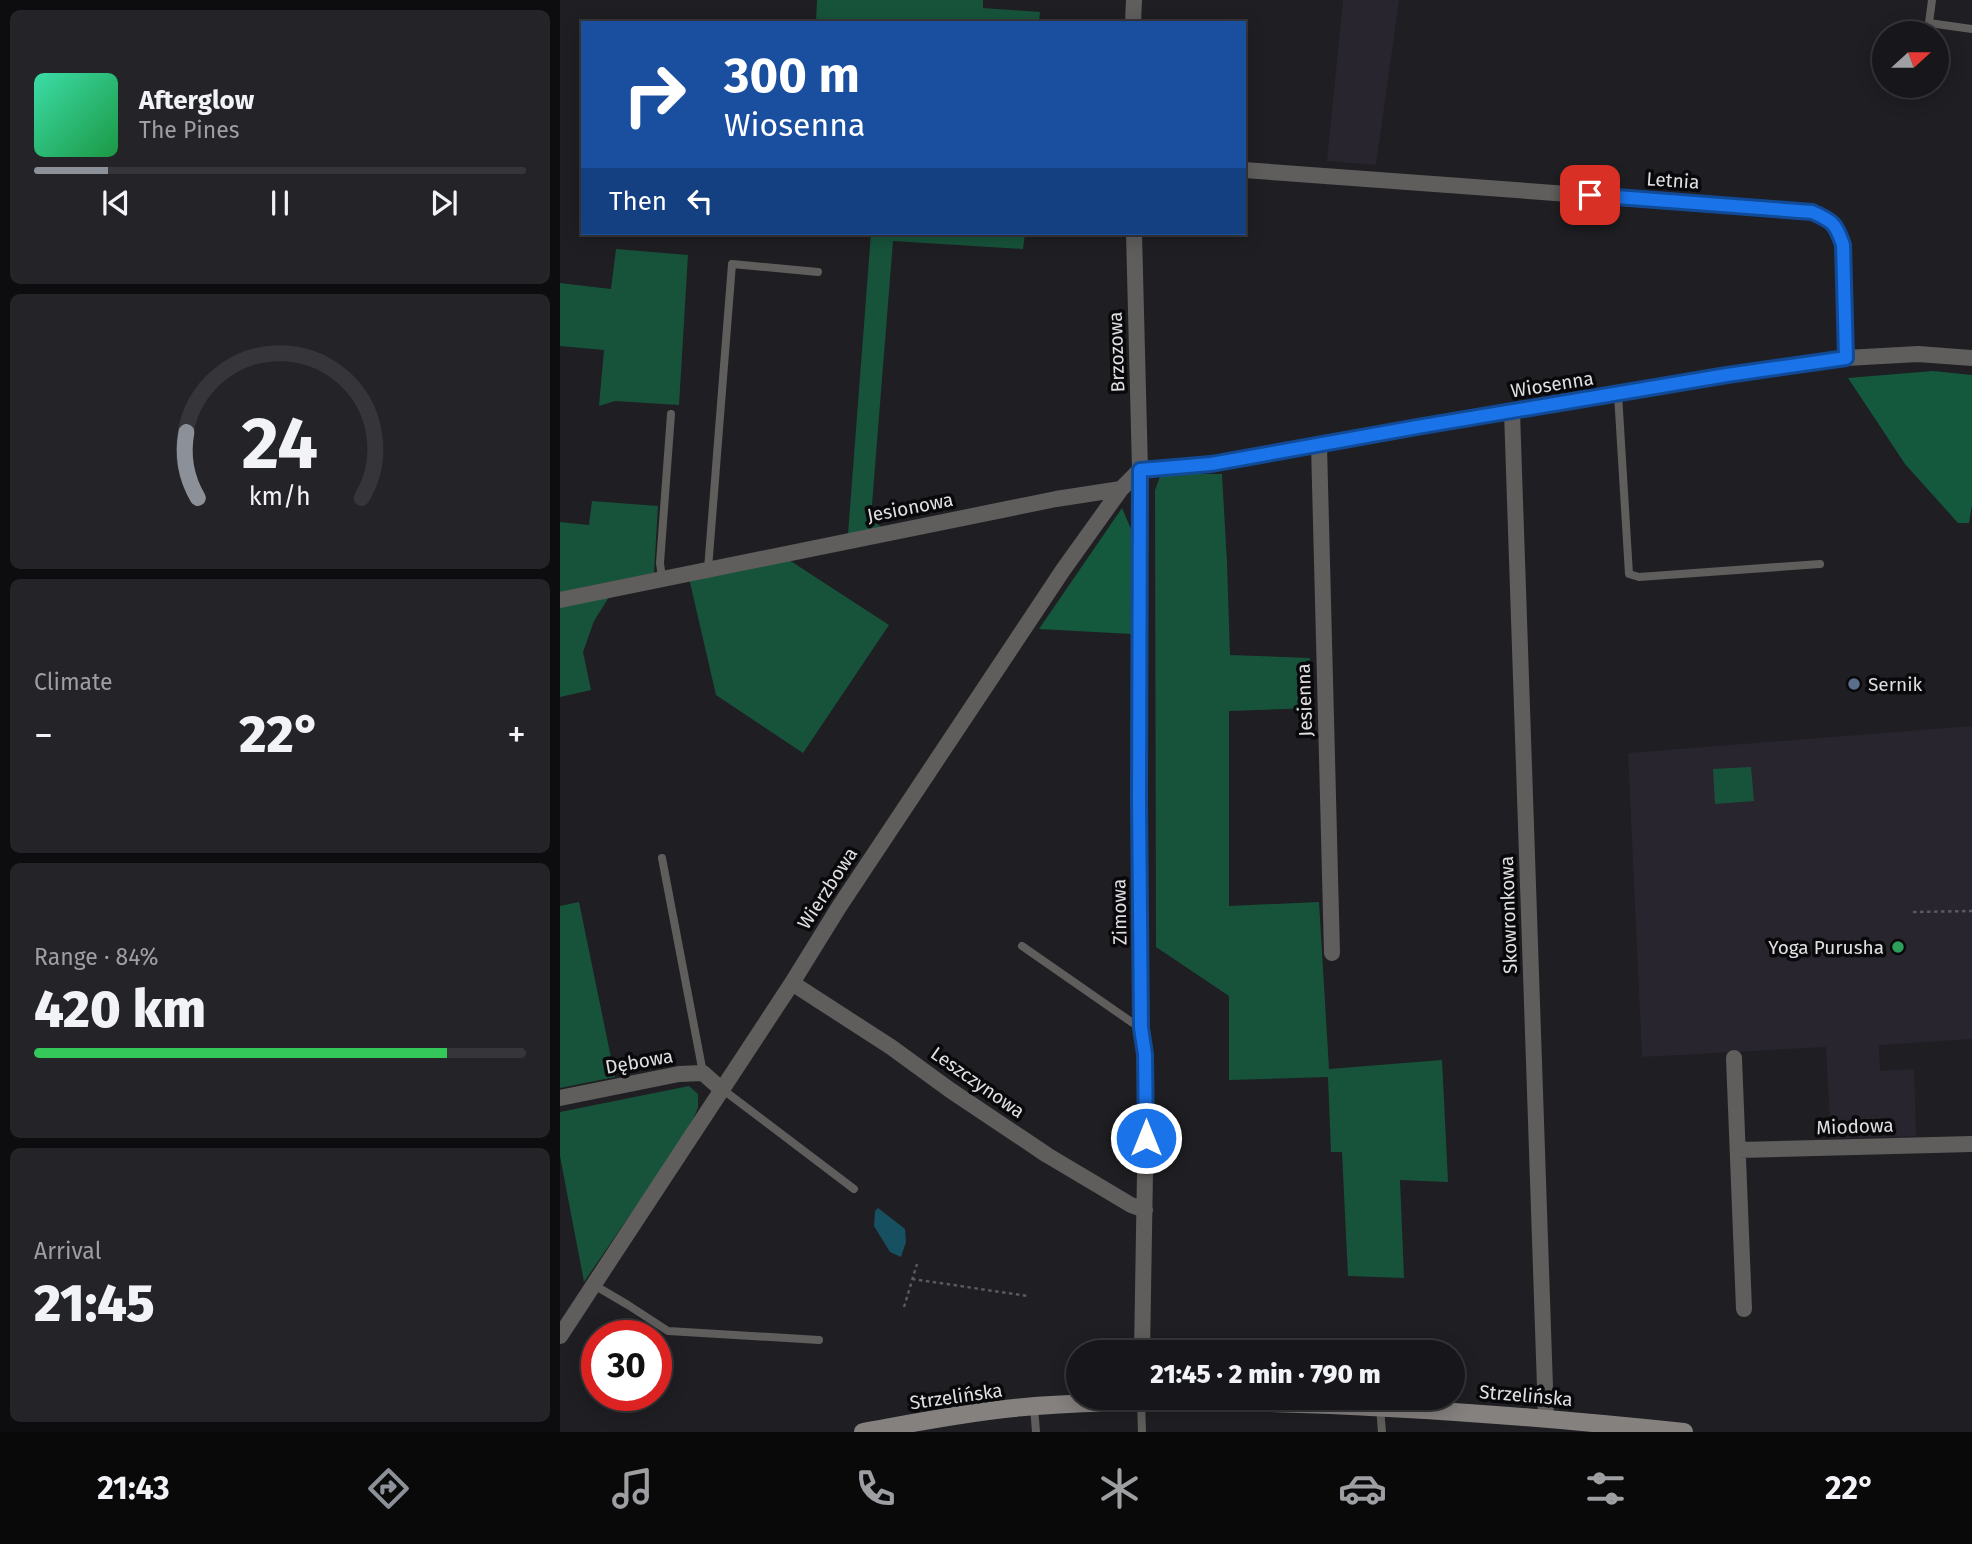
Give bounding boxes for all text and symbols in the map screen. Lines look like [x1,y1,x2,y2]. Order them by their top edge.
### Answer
north arrow [1872,21,1950,98]
map controls [1872,21,1949,98]
text: 300 m [724,46,860,105]
icon: right [609,49,700,140]
text: Afterglow [139,85,254,116]
text: Wiosenna [724,106,865,144]
text: The Pines [139,116,240,144]
pin [1560,165,1620,225]
street label: Letnia [1646,167,1700,194]
icon: arrive [1571,176,1609,214]
icon: left [681,182,719,220]
icon: previous [97,184,135,222]
icon: pause [261,184,299,222]
icon: next [425,184,463,222]
text: Then [609,186,667,217]
street label: Brzozowa [1104,311,1129,393]
street label: Wiosenna [1509,367,1595,402]
text: 24 [242,400,318,487]
text: km/h [249,481,311,511]
street label: Jesionowa [865,488,955,527]
street label: Jesienna [1292,663,1317,737]
text: Climate [34,668,113,696]
place label: Sernik [1868,673,1923,696]
marker: Sernik [1846,676,1862,692]
text: 22° [239,703,321,766]
text: − [34,712,53,758]
text: + [507,712,526,758]
street label: Wierzbowa [792,843,862,934]
street label: Skowronkowa [1495,856,1522,974]
street label: Zimowa [1107,879,1132,945]
place label: Yoga Purusha [1768,936,1884,959]
marker: Yoga Purusha [1890,939,1906,955]
text: Range · 84% [34,943,159,971]
text: 420 km [34,978,206,1041]
street label: Leszczynowa [926,1042,1029,1123]
street label: Dębowa [603,1044,675,1079]
position arrow [1109,1101,1183,1175]
street label: Miodowa [1816,1114,1894,1139]
text: Arrival [34,1237,101,1265]
text: 21:45 [34,1272,155,1335]
speed limit sign: 30 [581,1320,672,1411]
text: 21:45 · 2 min · 790 m [1150,1359,1381,1390]
street label: Strzelińska [908,1379,1004,1414]
street label: Strzelińska [1478,1380,1574,1411]
icon: directions [364,1464,413,1513]
icon: music [608,1464,657,1513]
icon: phone [851,1464,900,1513]
icon: climate [1095,1464,1144,1513]
icon: car [1338,1464,1387,1513]
icon: filters [1581,1464,1630,1513]
text: 21:43 [97,1469,170,1507]
text: 22° [1825,1469,1875,1507]

